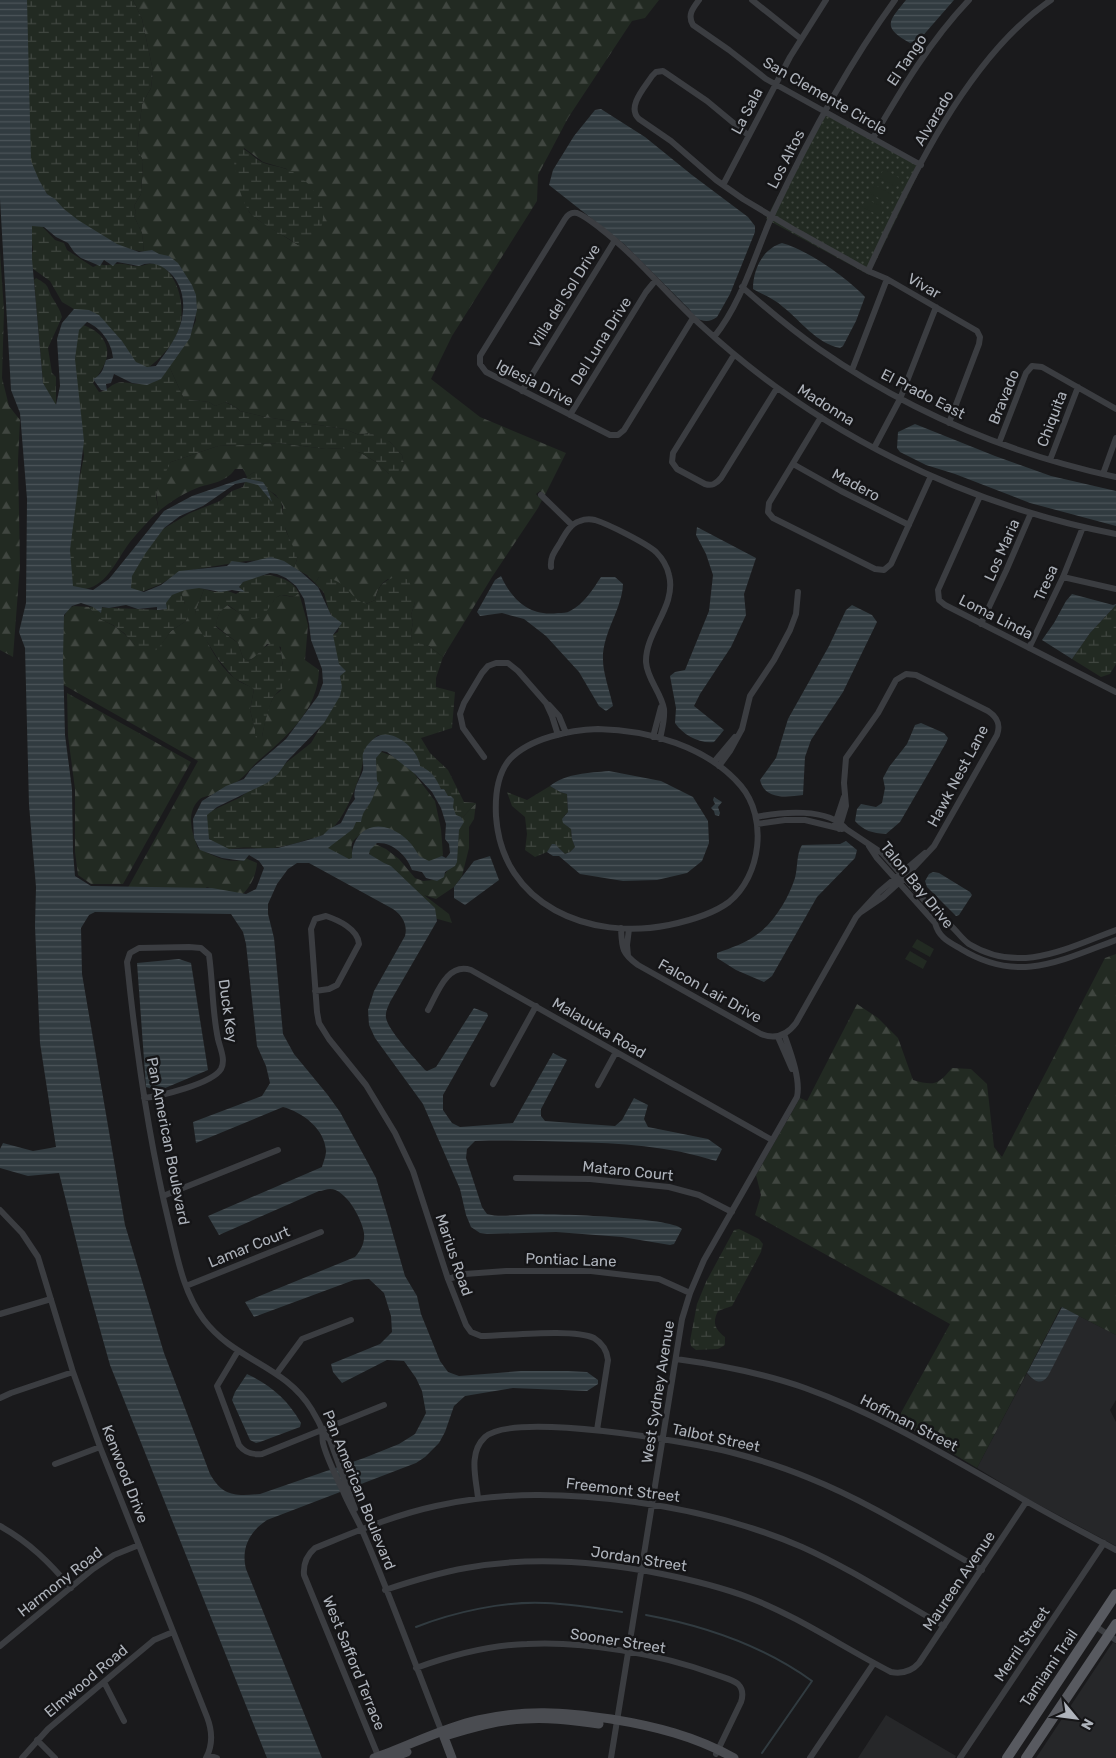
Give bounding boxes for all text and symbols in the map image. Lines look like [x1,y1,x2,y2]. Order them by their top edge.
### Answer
street label: El Tango [883,31,931,89]
street label: San Clemente Circle [760,53,890,139]
street label: La Sala [727,85,767,137]
street label: Alvarado [910,87,958,149]
street label: Los Altos [764,126,809,191]
street label: Villa del Sol Drive [526,241,604,351]
street label: Vivar [904,269,944,303]
street label: Del Luna Drive [567,294,635,388]
street label: Iglesia Drive [493,356,577,410]
street label: El Prado East [878,365,968,423]
street label: Bravado [985,367,1023,427]
street label: Madonna [794,380,858,430]
street label: Chiquita [1033,388,1071,450]
street label: Madero [829,465,883,505]
street label: Los Maria [980,516,1024,584]
street label: Tresa [1030,562,1062,604]
street label: Loma Linda [956,591,1036,643]
street label: Hawk Nest Lane [924,722,992,830]
street label: Talon Bay Drive [877,838,957,932]
street label: Falcon Lair Drive [655,955,765,1027]
street label: Duck Key [215,978,241,1044]
street label: Malauuka Road [549,994,649,1062]
street label: Pan American Boulevard [143,1055,193,1227]
street label: Mataro Court [582,1157,674,1185]
street label: Marius Road [432,1212,476,1298]
street label: Lamar Court [205,1222,293,1272]
street label: Pontiac Lane [525,1249,617,1271]
street label: West Sydney Avenue [638,1319,678,1465]
street label: Hoffman Street [857,1391,961,1455]
street label: Pan American Boulevard [319,1407,399,1573]
street label: Talbot Street [670,1420,762,1456]
street label: Kenwood Drive [98,1422,152,1526]
street label: Freemont Street [565,1474,681,1506]
street label: Maureen Avenue [919,1528,999,1634]
street label: Harmony Road [14,1543,106,1621]
street label: Jordan Street [590,1543,688,1575]
street label: West Safford Terrace [319,1593,389,1733]
street label: Merril Street [990,1603,1054,1685]
street label: Sooner Street [569,1625,667,1657]
street label: Tamiami Trail [1016,1626,1082,1710]
street label: Elmwood Road [41,1641,131,1721]
north arrow [1051,1693,1101,1743]
text: N [1077,1716,1097,1733]

